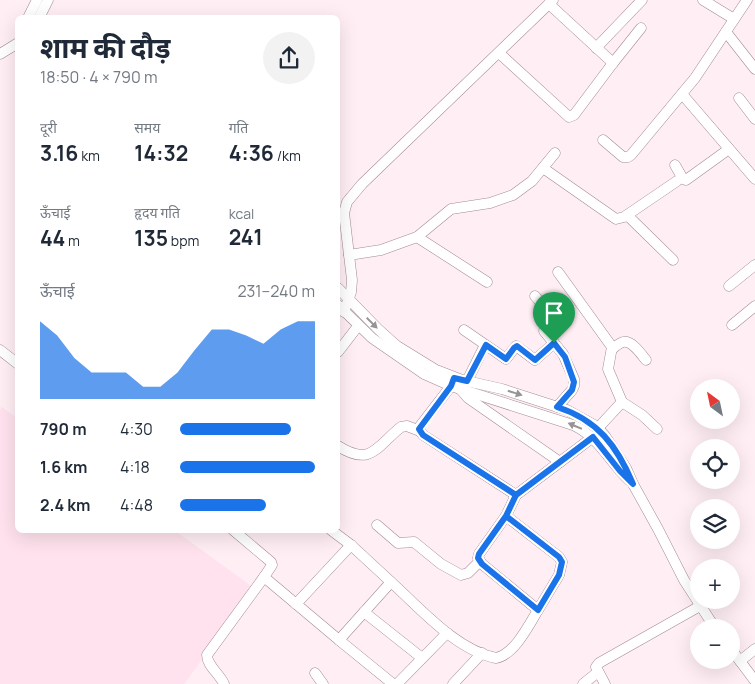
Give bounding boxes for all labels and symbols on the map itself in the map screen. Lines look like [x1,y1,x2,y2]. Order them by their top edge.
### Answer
pin [533,292,575,343]
one-way arrow [365,317,377,329]
north arrow [690,379,740,429]
one-way arrow [507,390,522,398]
one-way arrow [567,422,582,430]

